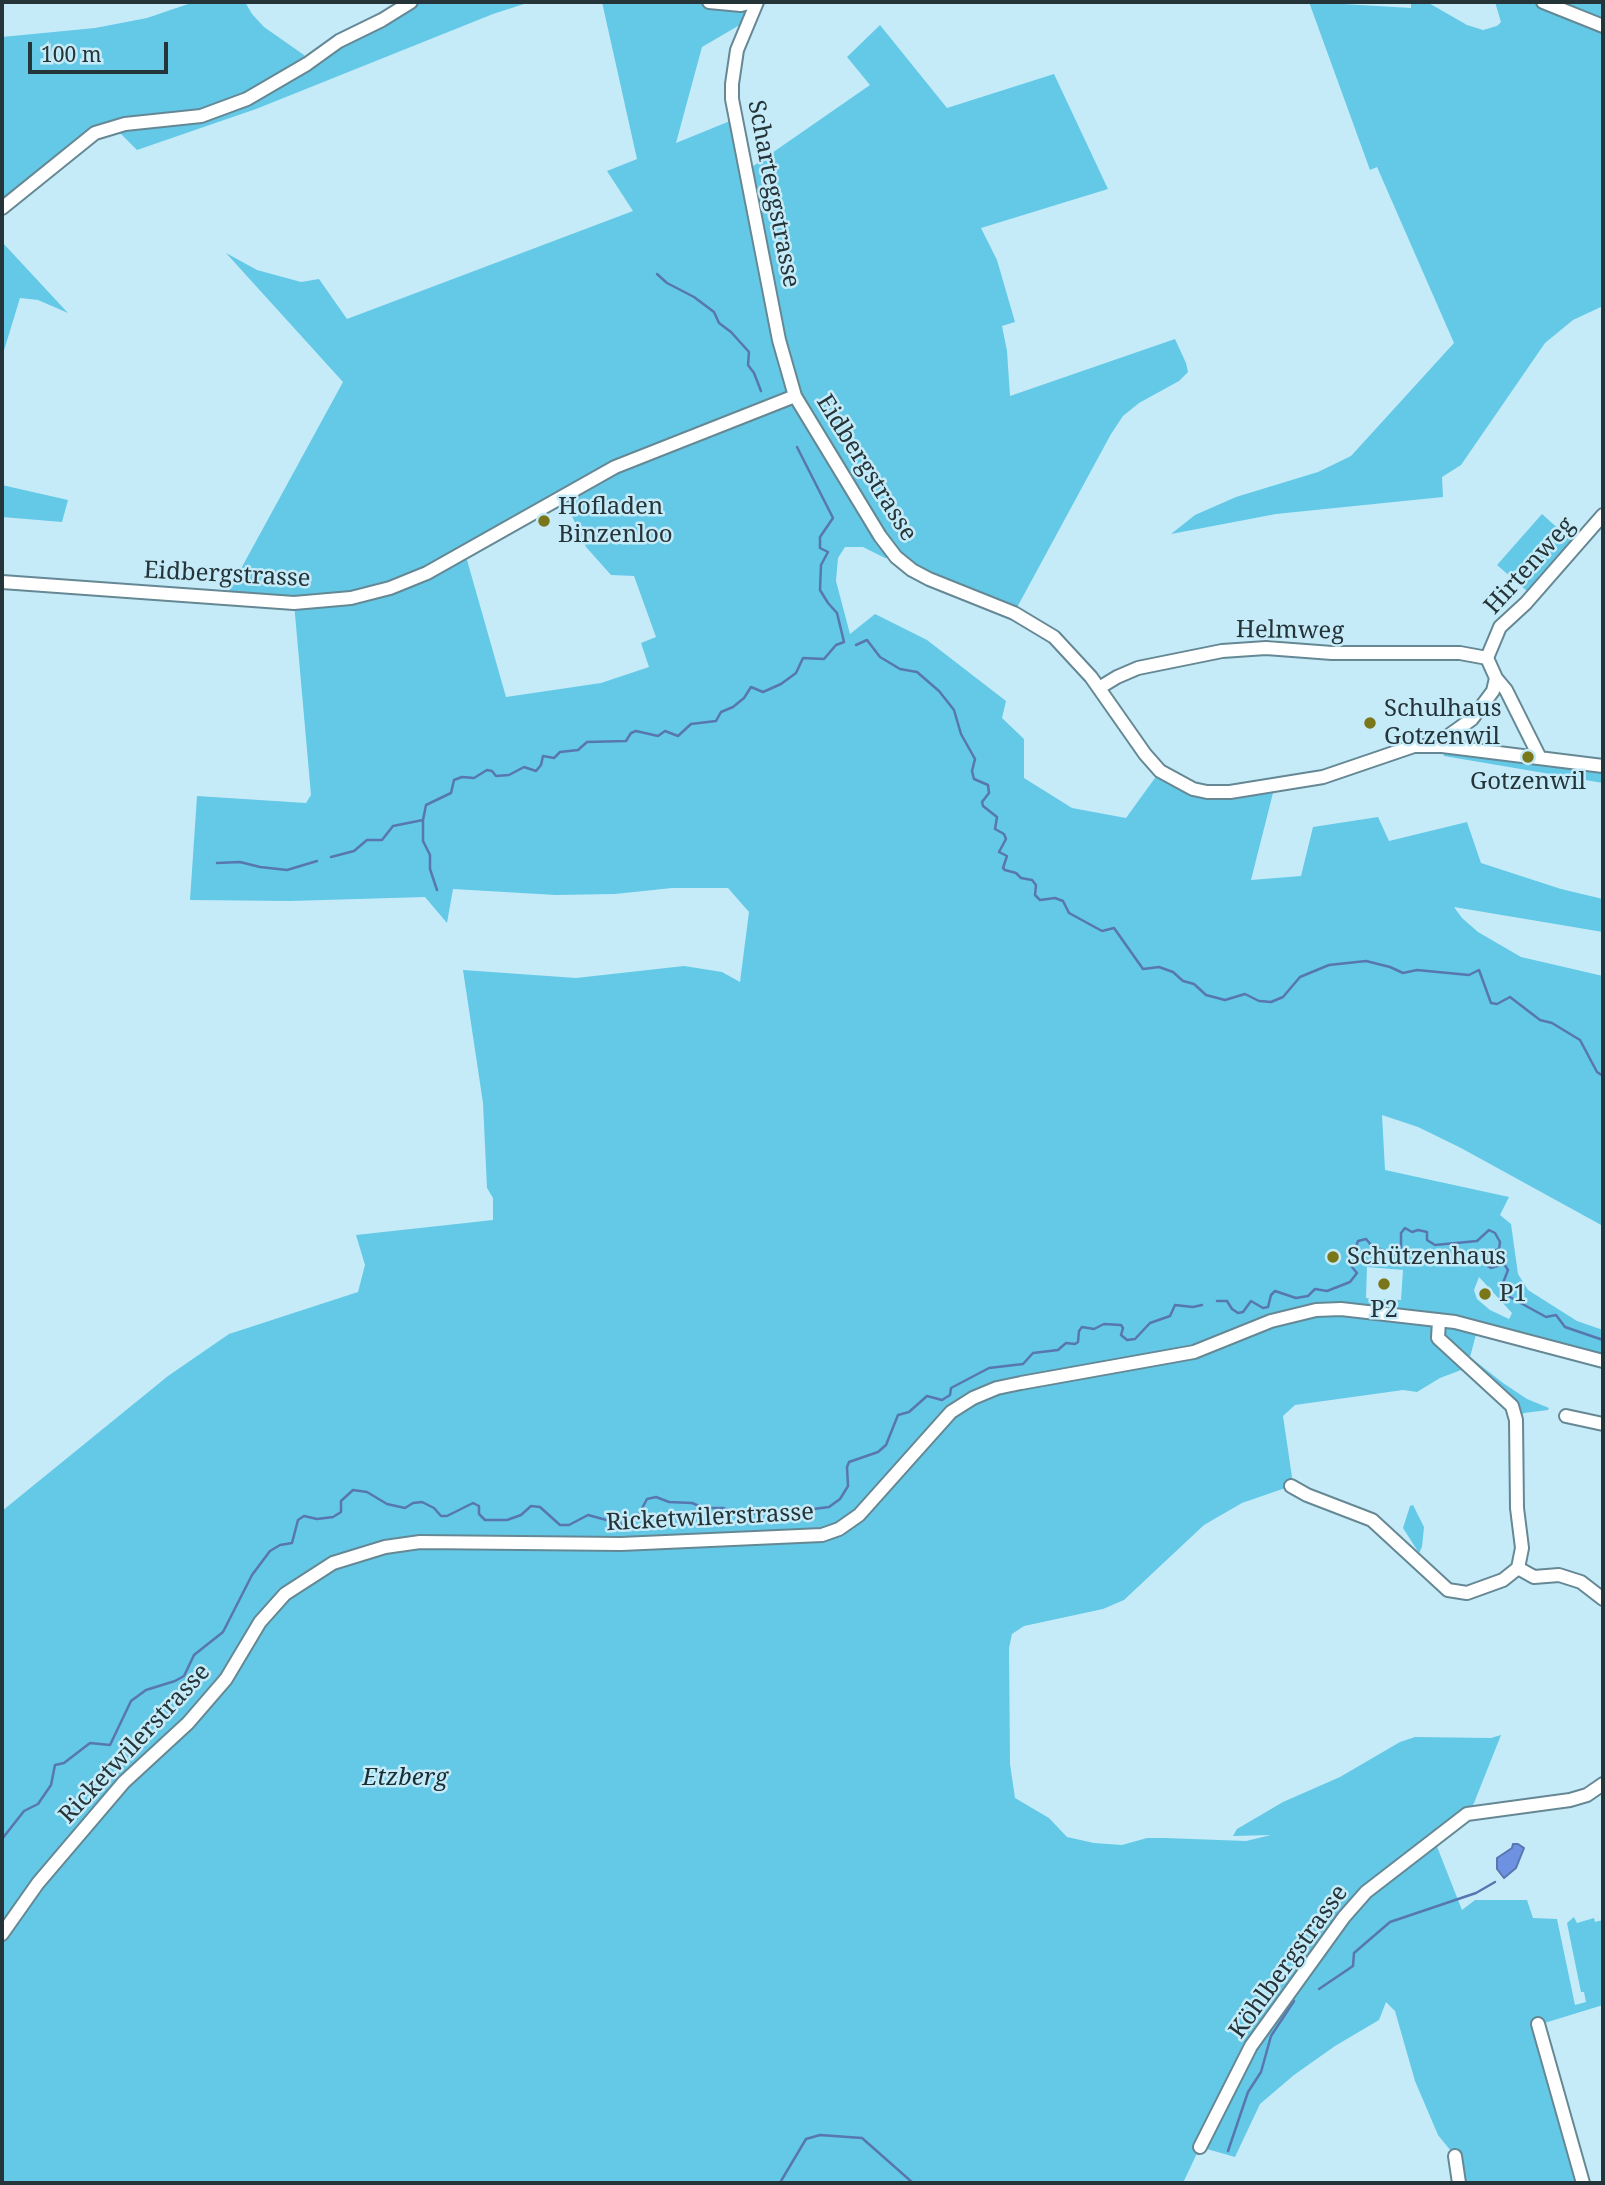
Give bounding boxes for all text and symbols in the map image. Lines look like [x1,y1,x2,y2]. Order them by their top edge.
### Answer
scale bar [32,28,172,72]
text: 100 m [41,40,102,68]
street label: Scharteggstrasse [741,98,805,290]
street label: Eidbergstrasse [809,389,923,547]
place label: Hofladen Binzenloo [558,493,673,549]
street label: Hirtenweg [1479,511,1581,621]
marker: Hofladen Binzenloo [536,513,552,529]
street label: Eidbergstrasse [143,556,311,594]
street label: Helmweg [1236,616,1344,646]
place label: Schulhaus Gotzenwil [1384,695,1502,751]
marker: Schulhaus Gotzenwil [1362,715,1378,731]
marker: Gotzenwil [1520,749,1536,765]
place label: Gotzenwil [1470,768,1586,796]
place label: Schützenhaus [1347,1243,1506,1271]
marker: Schützenhaus [1325,1249,1341,1265]
marker: P2 [1376,1276,1392,1292]
place label: P1 [1499,1280,1527,1308]
marker: P1 [1477,1286,1493,1302]
place label: P2 [1370,1296,1398,1324]
street label: Ricketwilerstrasse [605,1498,815,1538]
street label: Ricketwilerstrasse [53,1658,217,1830]
park label: Etzberg [362,1764,448,1792]
street label: Köhlbergstrasse [1224,1880,1354,2044]

